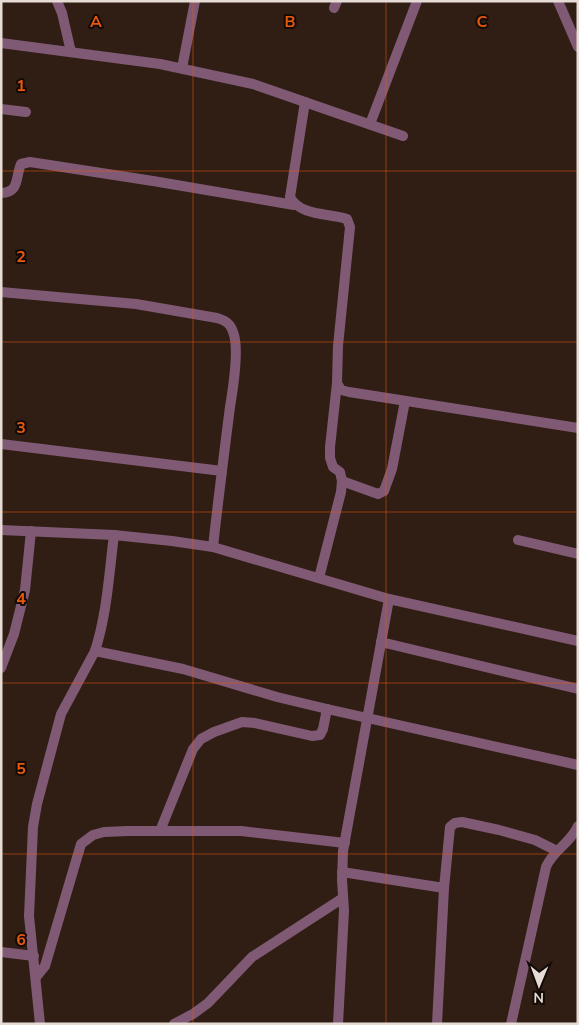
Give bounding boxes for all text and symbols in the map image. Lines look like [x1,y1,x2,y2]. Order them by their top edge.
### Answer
text: A [90,11,102,33]
text: B [284,11,296,33]
text: C [477,11,488,33]
text: 1 [16,75,26,97]
text: 2 [16,246,26,268]
text: 3 [16,417,26,439]
text: 4 [16,588,26,610]
text: 5 [16,758,26,780]
text: 6 [16,929,26,951]
north arrow [514,960,564,1010]
text: N [533,988,544,1007]

